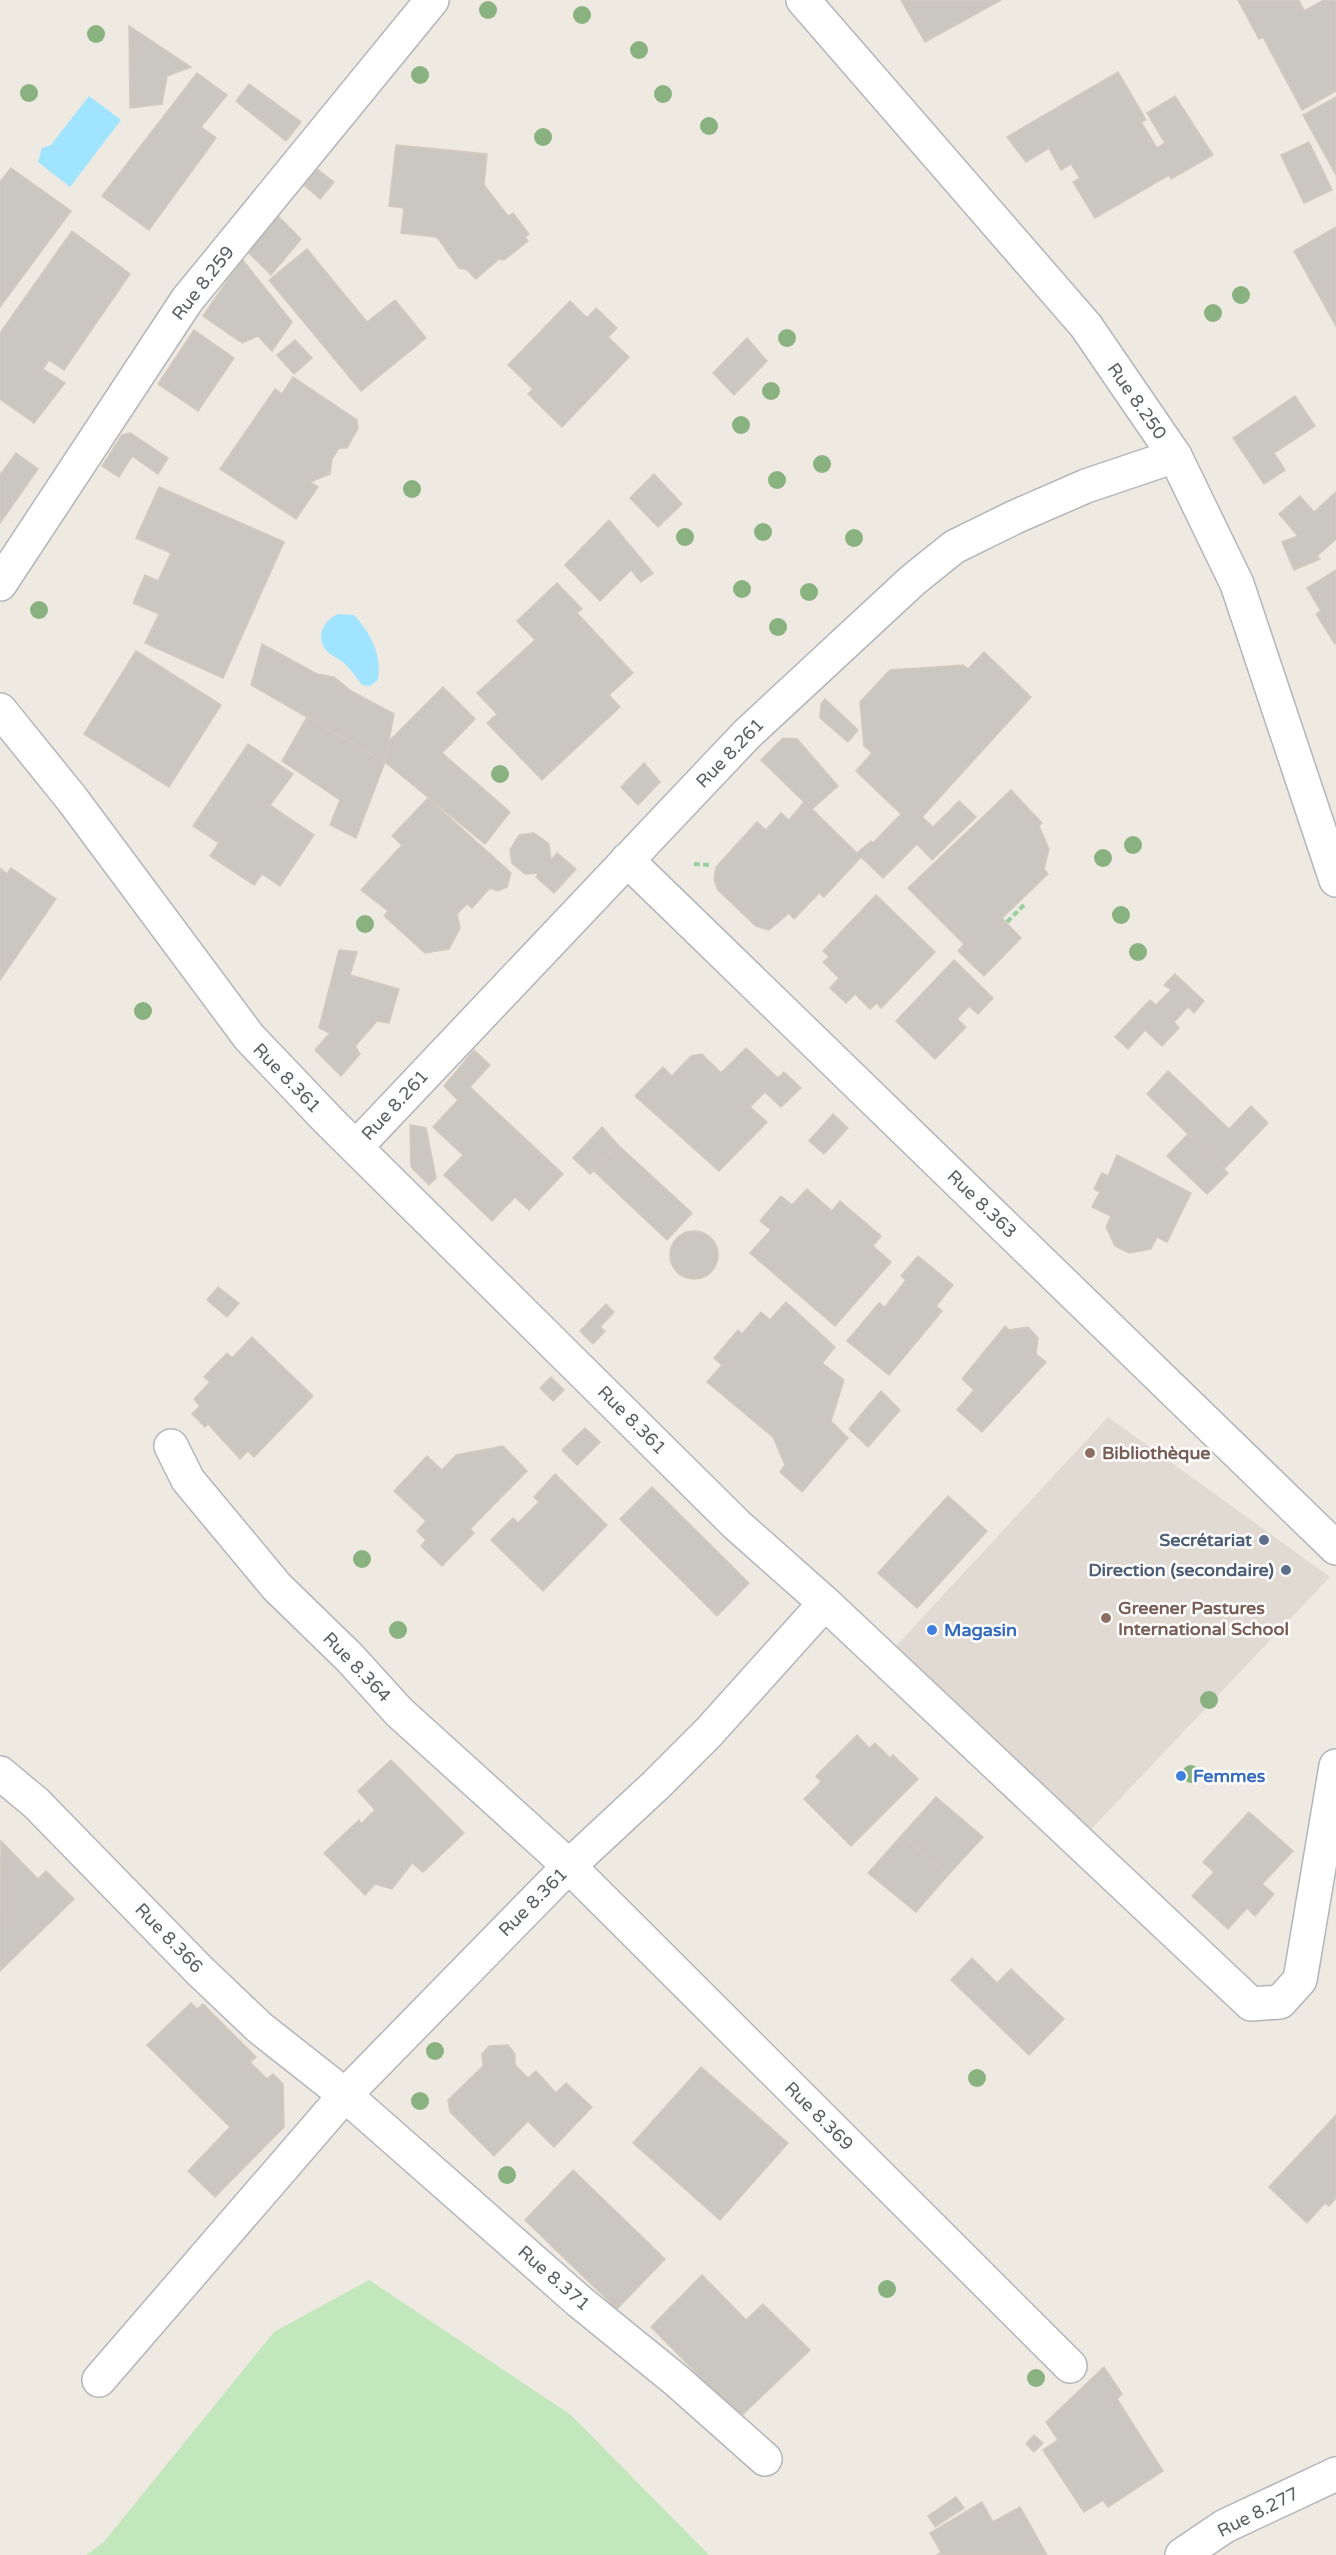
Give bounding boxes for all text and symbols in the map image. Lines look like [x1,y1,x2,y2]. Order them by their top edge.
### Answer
street label: Rue 8.259 [167,241,239,325]
street label: Rue 8.250 [1103,358,1171,444]
street label: Rue 8.261 [691,714,769,792]
street label: Rue 8.361 [248,1039,326,1117]
street label: Rue 8.261 [357,1065,433,1145]
street label: Rue 8.363 [943,1165,1021,1243]
street label: Rue 8.361 [593,1381,671,1459]
place label: Bibliothèque [1102,1442,1211,1464]
marker: Bibliothèque [1083,1446,1097,1460]
place label: Secrétariat [1159,1529,1252,1551]
marker: Secrétariat [1257,1533,1271,1547]
place label: Direction (secondaire) [1088,1559,1274,1581]
marker: Direction (secondaire) [1279,1563,1293,1577]
place label: Greener Pastures International School [1118,1597,1289,1640]
marker: Greener Pastures International School [1099,1611,1113,1625]
place label: Magasin [944,1619,1017,1641]
marker: Magasin [925,1623,939,1637]
street label: Rue 8.364 [318,1628,396,1706]
place label: Femmes [1193,1765,1266,1787]
marker: Femmes [1174,1769,1188,1783]
street label: Rue 8.361 [494,1863,572,1941]
street label: Rue 8.366 [130,1899,208,1977]
street label: Rue 8.369 [780,2077,858,2155]
street label: Rue 8.371 [513,2241,595,2315]
street label: Rue 8.277 [1214,2482,1302,2542]

